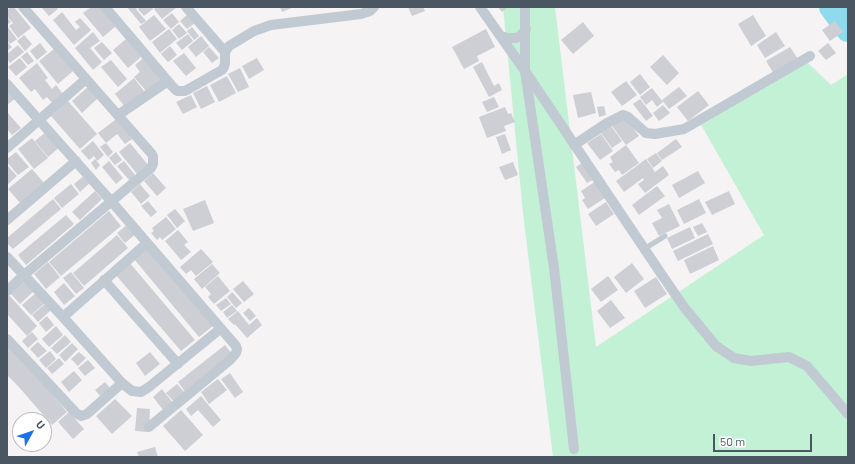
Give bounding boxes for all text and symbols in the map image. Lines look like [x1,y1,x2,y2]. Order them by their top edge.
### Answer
north arrow [12,412,52,452]
text: U [34,418,48,431]
scale bar [715,426,814,452]
text: 50 m [720,434,745,448]

